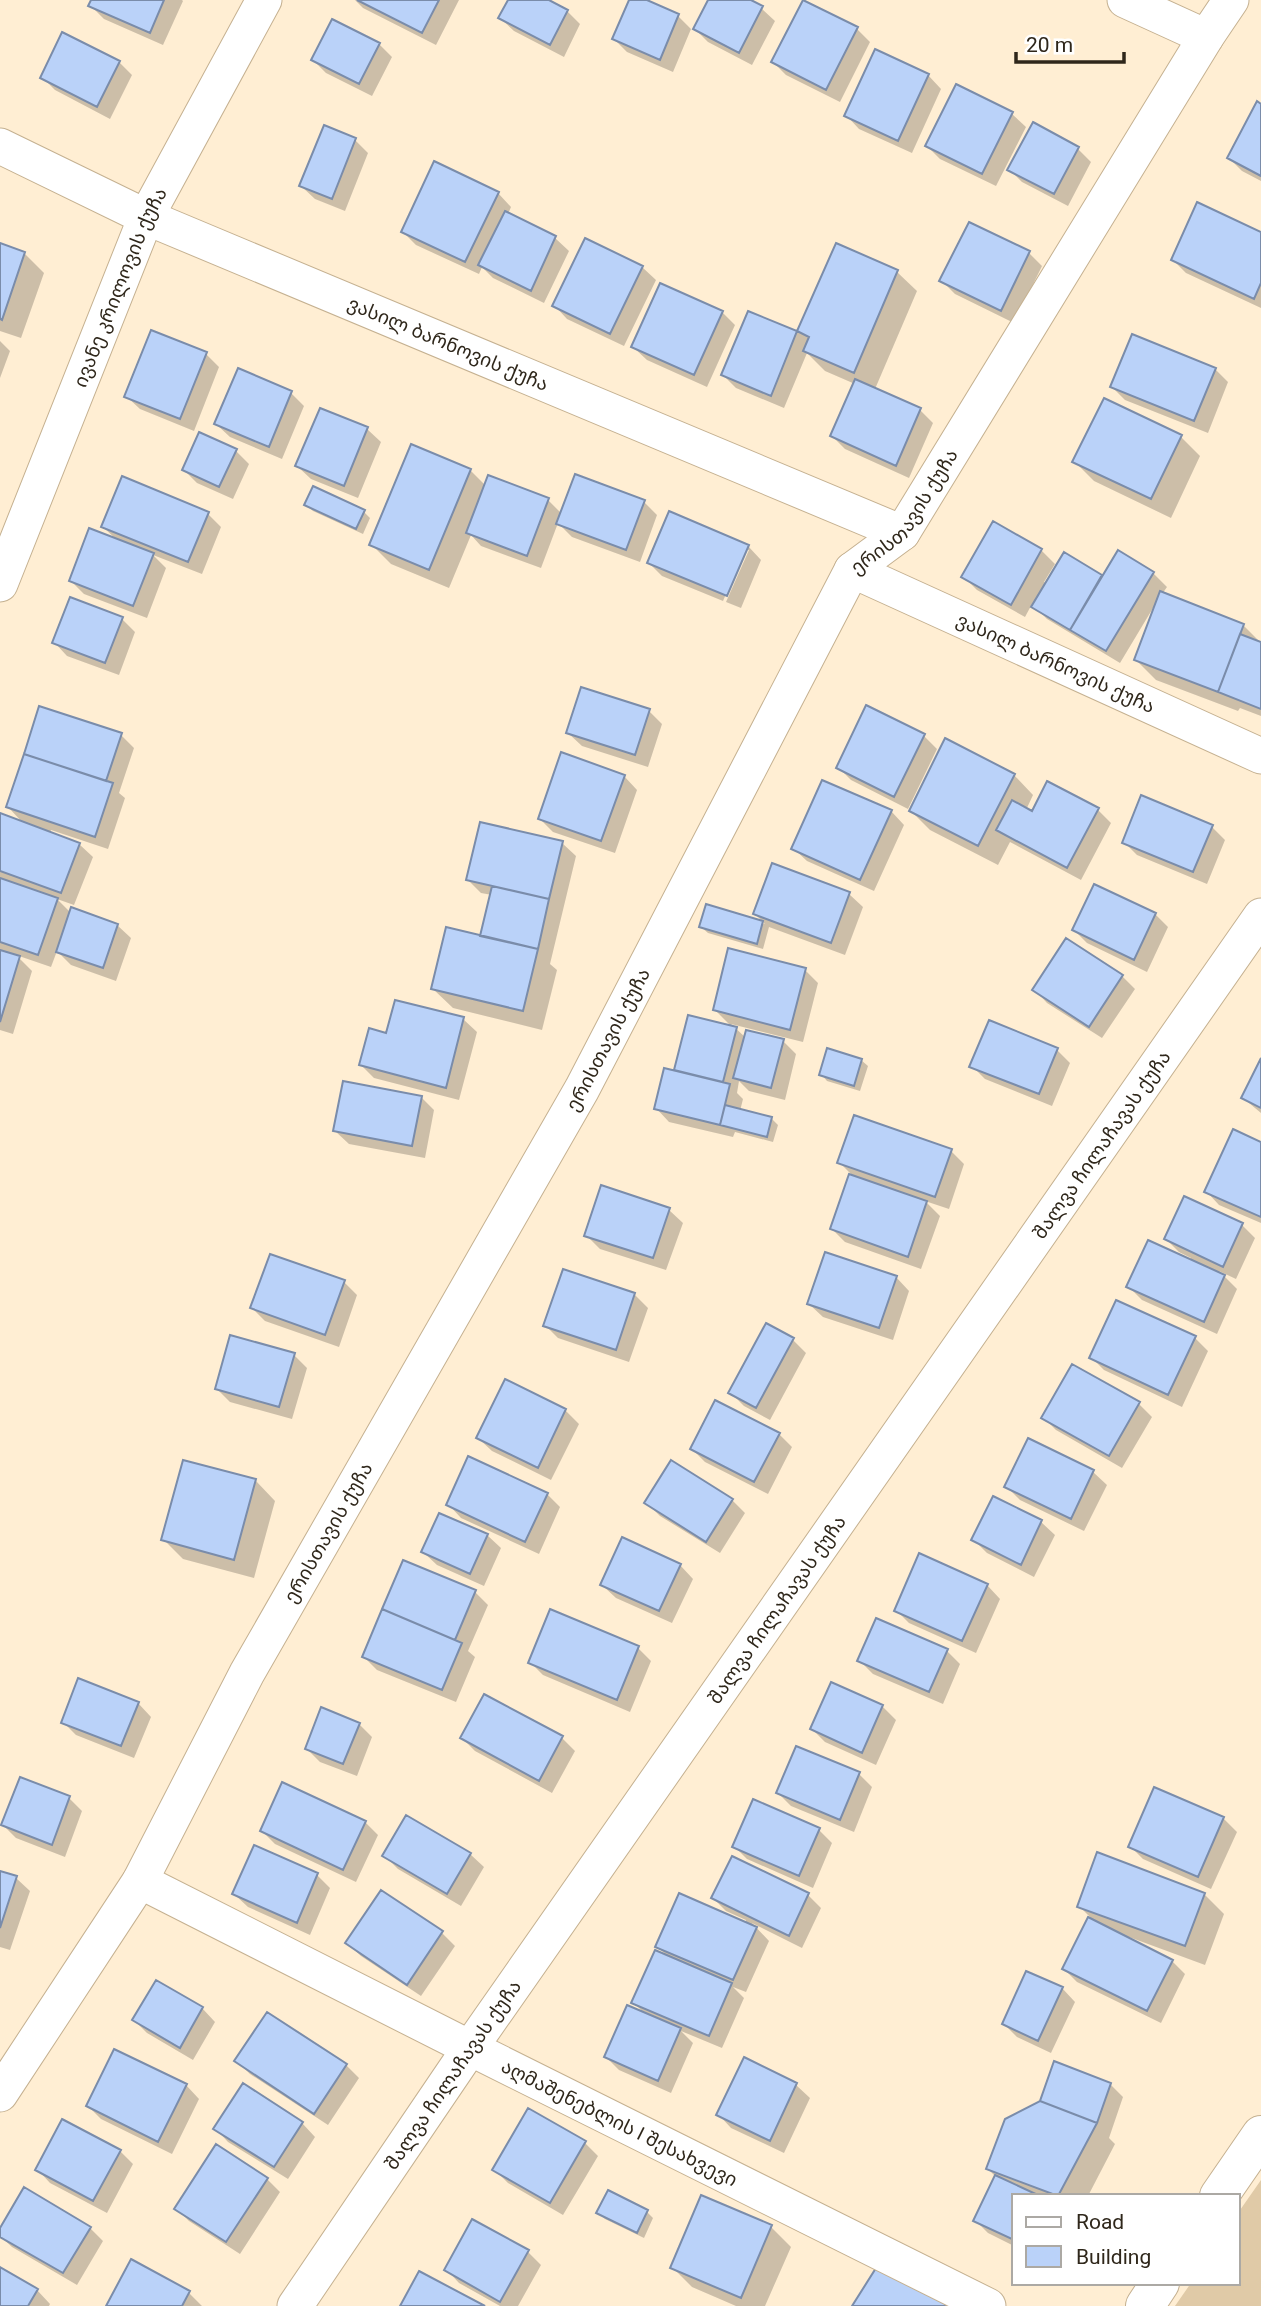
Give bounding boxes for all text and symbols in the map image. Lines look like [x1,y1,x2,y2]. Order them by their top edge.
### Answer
scale bar [1016,21,1124,65]
text: 20 m [1026,33,1073,57]
street label: ივანე კრილოვის ქუჩა [68,184,172,391]
street label: ვასილ ბარნოვის ქუჩა [344,292,552,396]
street label: ერისთავის ქუჩა [846,445,963,579]
street label: ვასილ ბარნოვის ქუჩა [953,608,1158,718]
street label: ერისთავის ქუჩა [561,964,655,1115]
street label: შალვა ჩილაჩავას ქუჩა [1028,1046,1176,1243]
street label: ერისთავის ქუჩა [279,1458,377,1607]
street label: შალვა ჩილაჩავას ქუჩა [703,1511,851,1708]
street label: შალვა ჩილაჩავას ქუჩა [380,1976,526,2174]
street label: აღმაშენებლის I შესახვევი [498,2055,741,2191]
legend [1012,2194,1240,2285]
text: Road [1076,2210,1124,2234]
text: Building [1076,2245,1151,2269]

